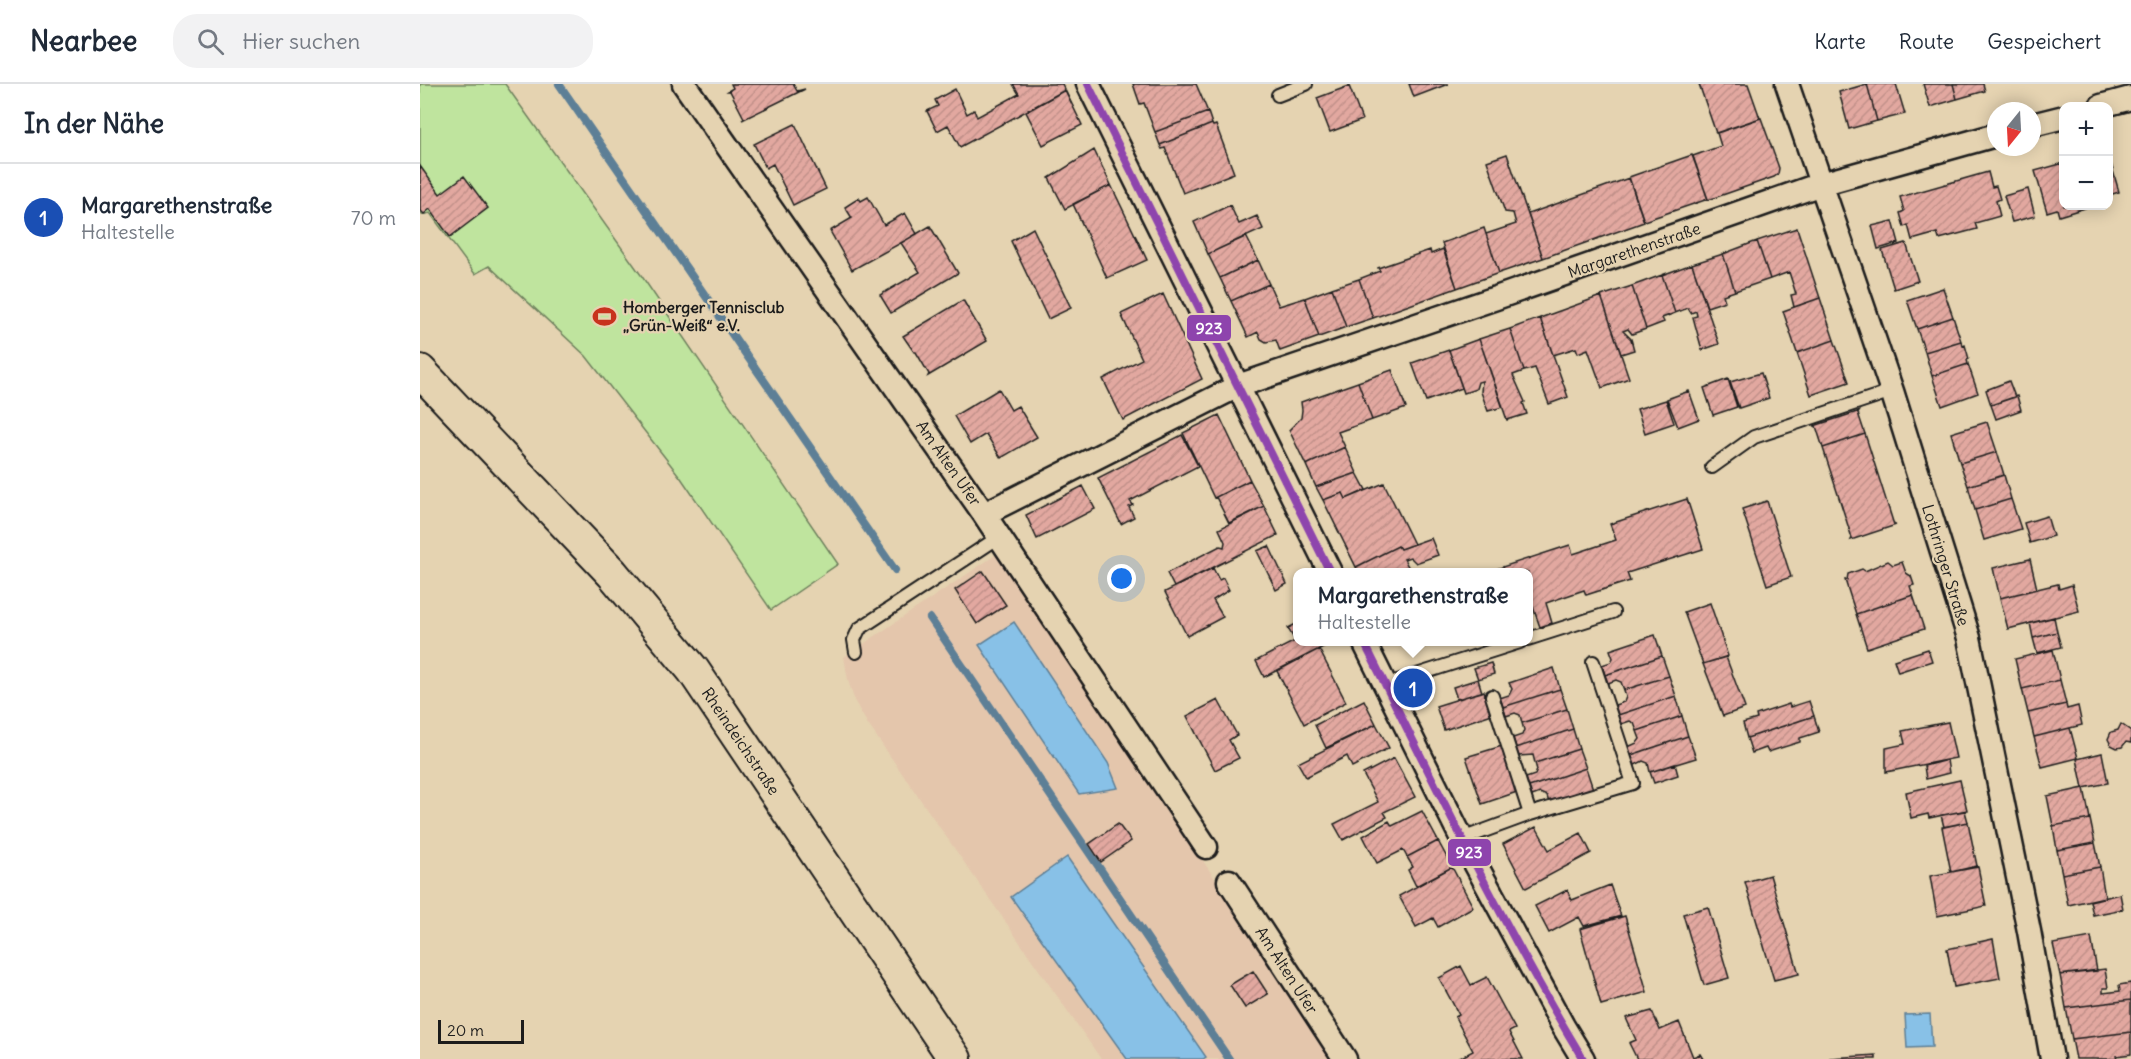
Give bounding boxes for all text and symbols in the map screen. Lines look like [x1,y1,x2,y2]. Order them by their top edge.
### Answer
search box [173,14,593,68]
text: Nearbee [30,23,137,59]
icon: search [194,25,227,58]
text: Hier suchen [242,27,360,55]
text: Karte [1814,28,1866,55]
text: Route [1899,28,1954,55]
text: Gespeichert [1987,28,2101,55]
north arrow [1987,102,2041,156]
map controls [2059,102,2113,210]
button: + [2059,102,2113,156]
text: In der Nähe [24,107,164,140]
button: − [2059,156,2113,210]
text: Margarethenstraße [81,191,272,219]
text: 1 [40,205,47,230]
text: 70 m [351,205,396,230]
street label: Margarethenstraße [1565,218,1703,282]
text: Haltestelle [81,219,175,244]
place label: Homberger Tennisclub „Grün-Weiß“ e.V. [623,297,785,335]
sports icon: Homberger Tennisclub „Grün-Weiß“ e.V. [592,303,618,329]
line badge: 923 [1186,314,1232,342]
text: 923 [1195,318,1223,338]
street label: Am Alten Ufer [912,416,986,510]
street label: Lothringer Straße [1918,502,1974,628]
your location [1107,564,1136,593]
popup [1293,568,1533,646]
text: Margarethenstraße [1317,581,1509,609]
text: Haltestelle [1317,609,1411,634]
pin: 1 [1394,666,1432,710]
street label: Rheindeichstraße [698,683,784,799]
line badge: 923 [1447,838,1492,867]
text: 923 [1455,842,1483,862]
street label: Am Alten Ufer [1251,923,1323,1018]
scale bar [438,1017,524,1044]
text: 20 m [447,1020,484,1040]

